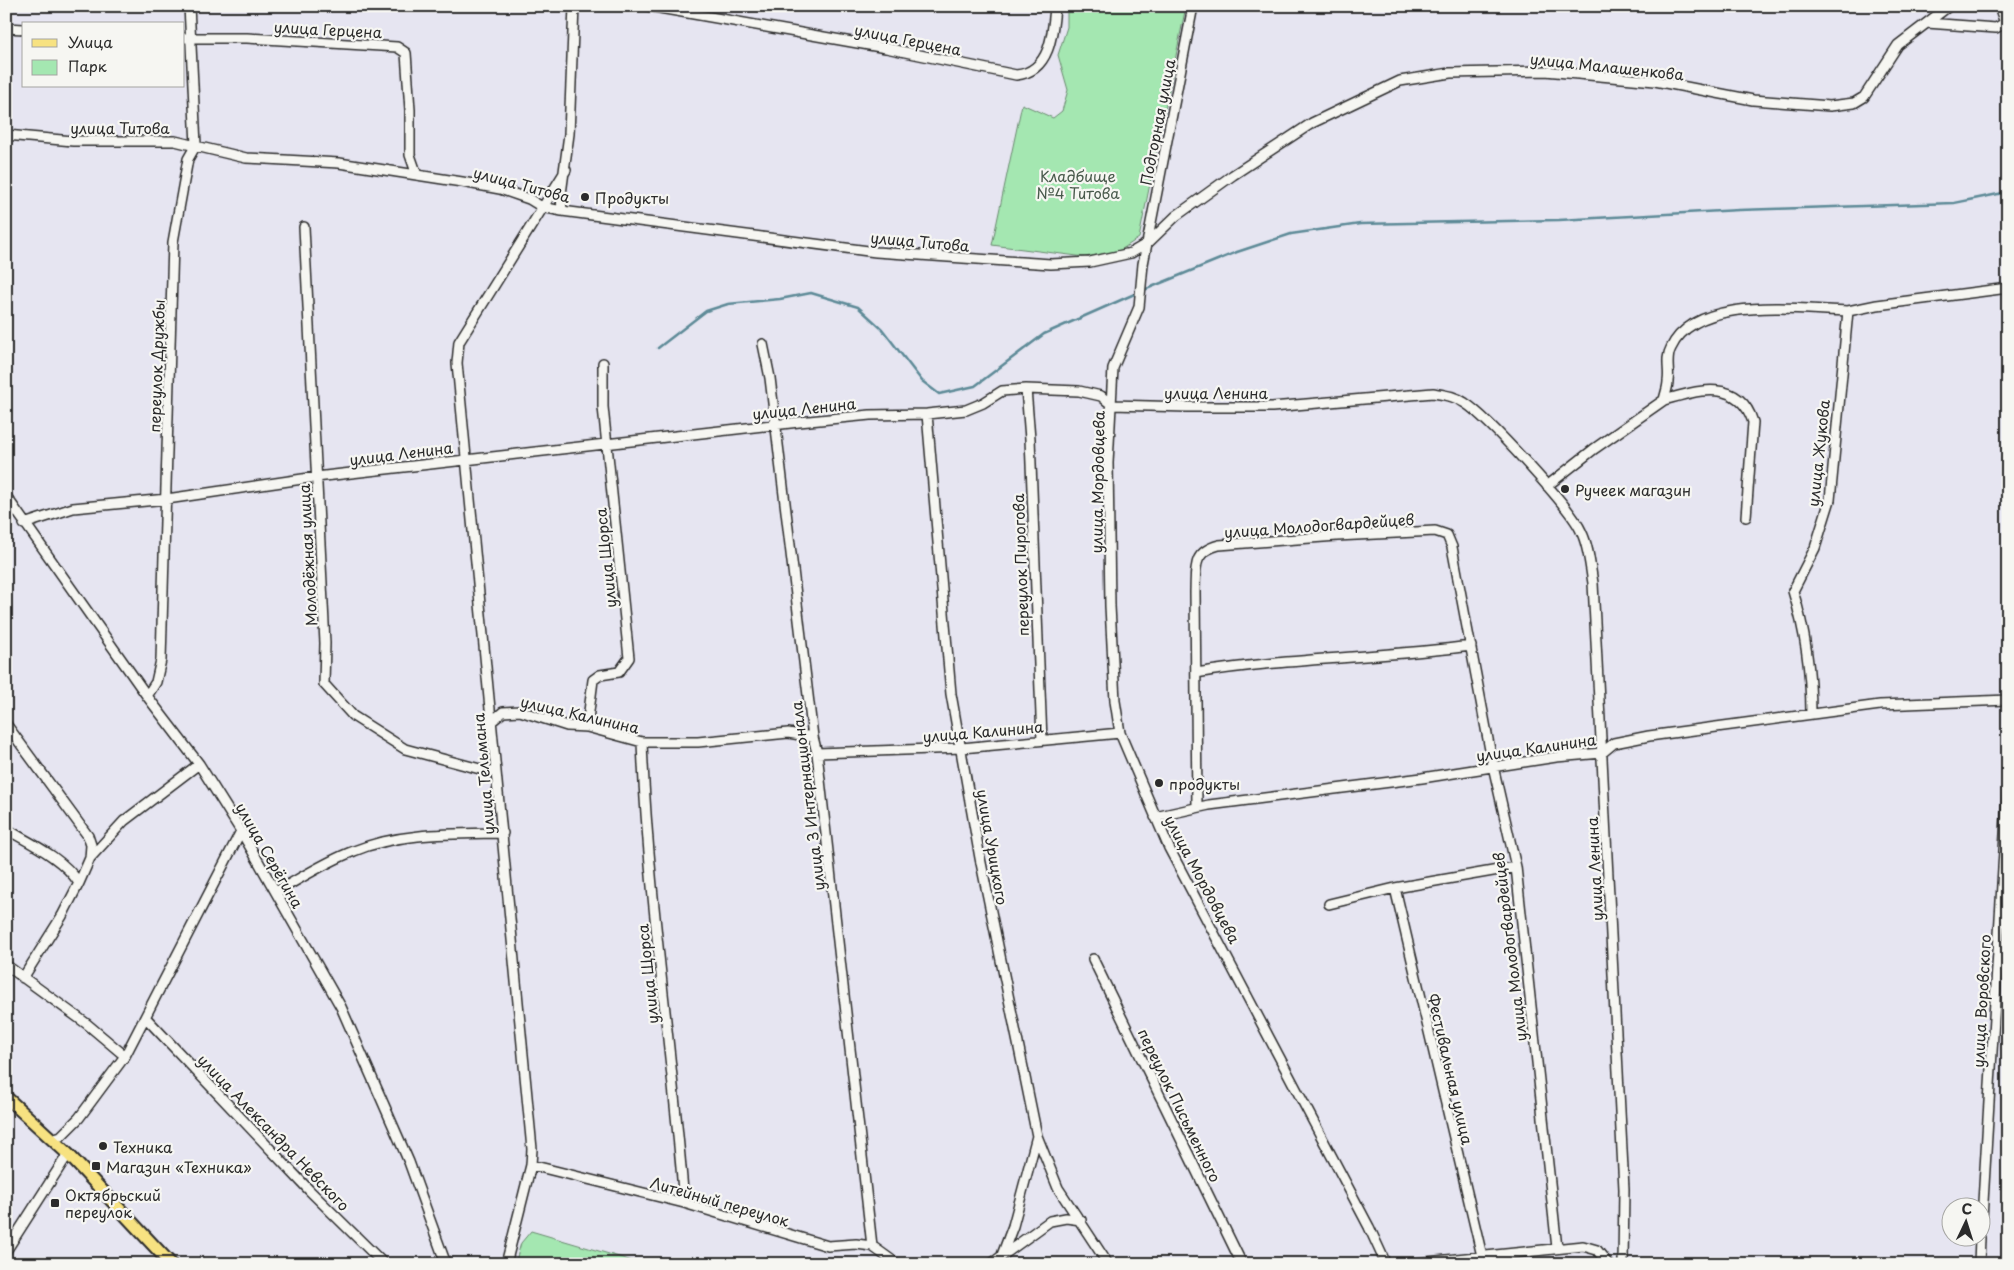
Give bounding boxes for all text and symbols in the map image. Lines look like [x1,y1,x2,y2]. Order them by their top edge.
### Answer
street label: улица Герцена [273,15,383,43]
street label: улица Герцена [853,17,964,61]
legend [22,22,185,88]
text: Улица [68,30,113,53]
street label: улица Малашенкова [1529,46,1686,86]
text: Парк [68,54,107,77]
street label: Подгорная улица [1133,56,1181,187]
street label: улица Титова [70,116,170,139]
street label: улица Титова [471,160,574,208]
park label: Кладбище №4 Титова [1036,164,1120,204]
place label: Продукты [595,186,669,209]
marker: Продукты [579,191,591,203]
street label: улица Титова [869,225,971,257]
street label: переулок Дружбы [142,299,170,433]
street label: улица Ленина [1164,381,1269,404]
street label: улица Ленина [751,391,858,425]
street label: улица Жукова [1801,398,1835,508]
street label: улица Мордовцева [1084,410,1110,553]
street label: улица Ленина [348,435,455,471]
place label: Ручеек магазин [1575,478,1691,501]
street label: Молодёжная улица [292,483,322,627]
marker: Ручеек магазин [1559,483,1571,495]
street label: переулок Пирогова [1006,493,1034,637]
street label: улица Щорса [588,506,622,609]
street label: улица Молодогвардейцев [1223,507,1415,543]
street label: улица Калинина [518,689,642,739]
street label: улица 3 Интернационала [784,699,830,892]
street label: улица Тельмана [466,712,500,836]
street label: улица Калинина [922,714,1045,748]
street label: улица Калинина [1474,727,1598,767]
place label: продукты [1169,772,1240,795]
marker: продукты [1153,777,1165,789]
street label: улица Урицкого [971,787,1015,907]
street label: улица Серёгина [230,798,310,913]
street label: улица Мордовцева [1159,811,1247,948]
street label: улица Ленина [1580,816,1608,922]
street label: улица Молодогвардейцев [1486,851,1532,1043]
street label: улица Щорса [630,922,664,1025]
street label: улица Воровского [1966,934,1996,1068]
street label: Фестивальная улица [1422,991,1480,1147]
street label: переулок Письменного [1133,1024,1227,1186]
street label: улица Александра Невского [193,1048,355,1216]
place label: Техника [113,1135,173,1158]
marker: Техника [97,1140,109,1152]
place label: Магазин «Техника» [106,1155,252,1178]
marker: Магазин «Техника» [90,1160,102,1172]
street label: Литейный переулок [648,1170,792,1232]
place label: Октябрьский переулок [65,1183,161,1223]
marker: Октябрьский переулок [49,1197,61,1209]
north arrow [1942,1198,1992,1248]
text: С [1961,1198,1973,1219]

